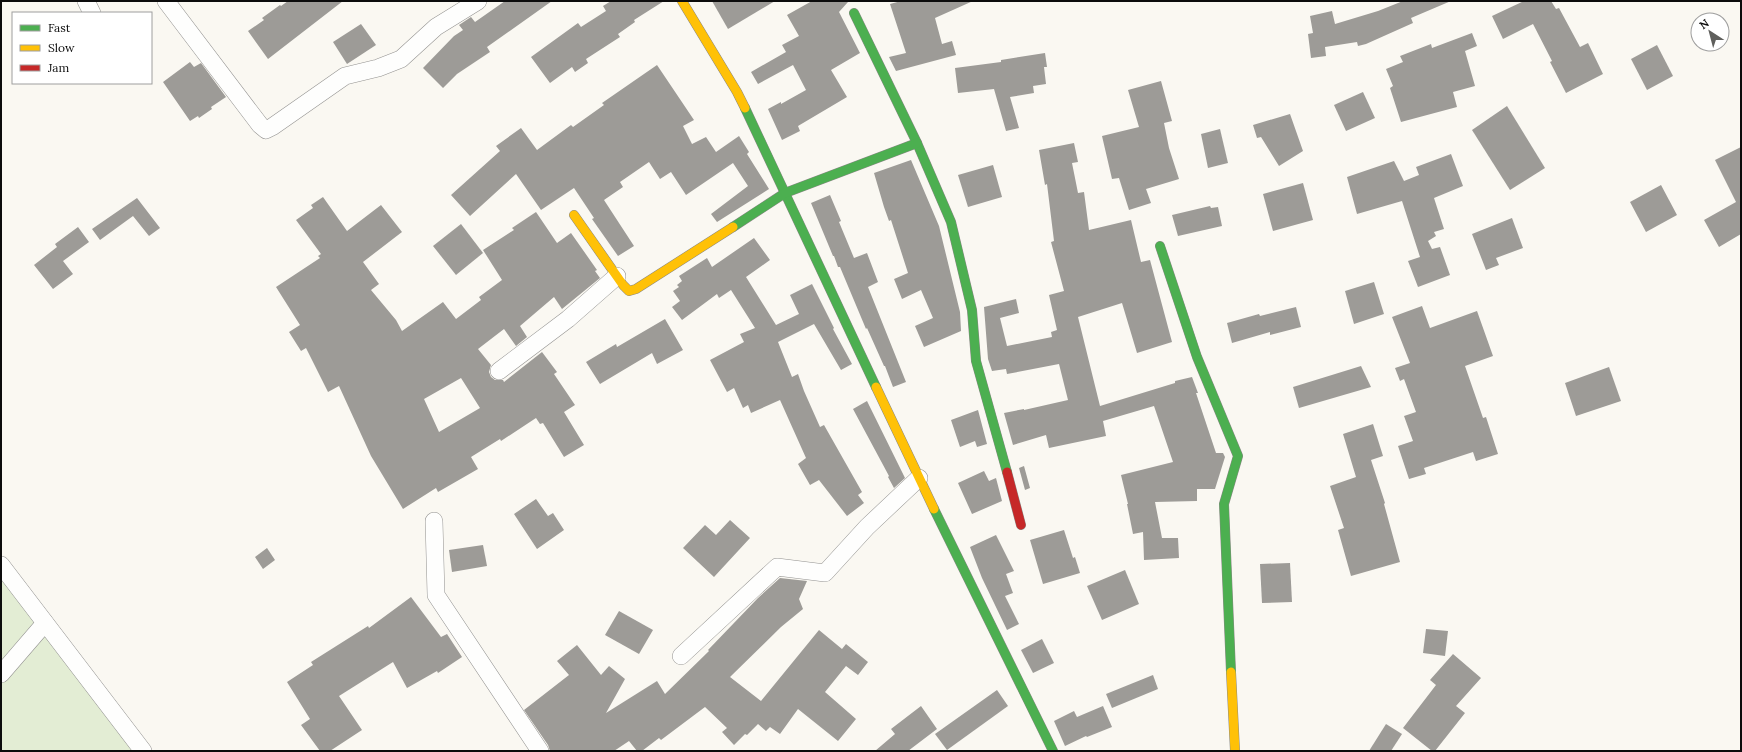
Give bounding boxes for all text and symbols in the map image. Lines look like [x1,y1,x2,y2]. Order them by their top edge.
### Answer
legend [12,12,152,84]
north arrow [1690,12,1730,52]
text: N [1697,15,1712,32]
text: Fast [48,20,71,35]
text: Slow [48,40,75,55]
text: Jam [47,60,69,75]

